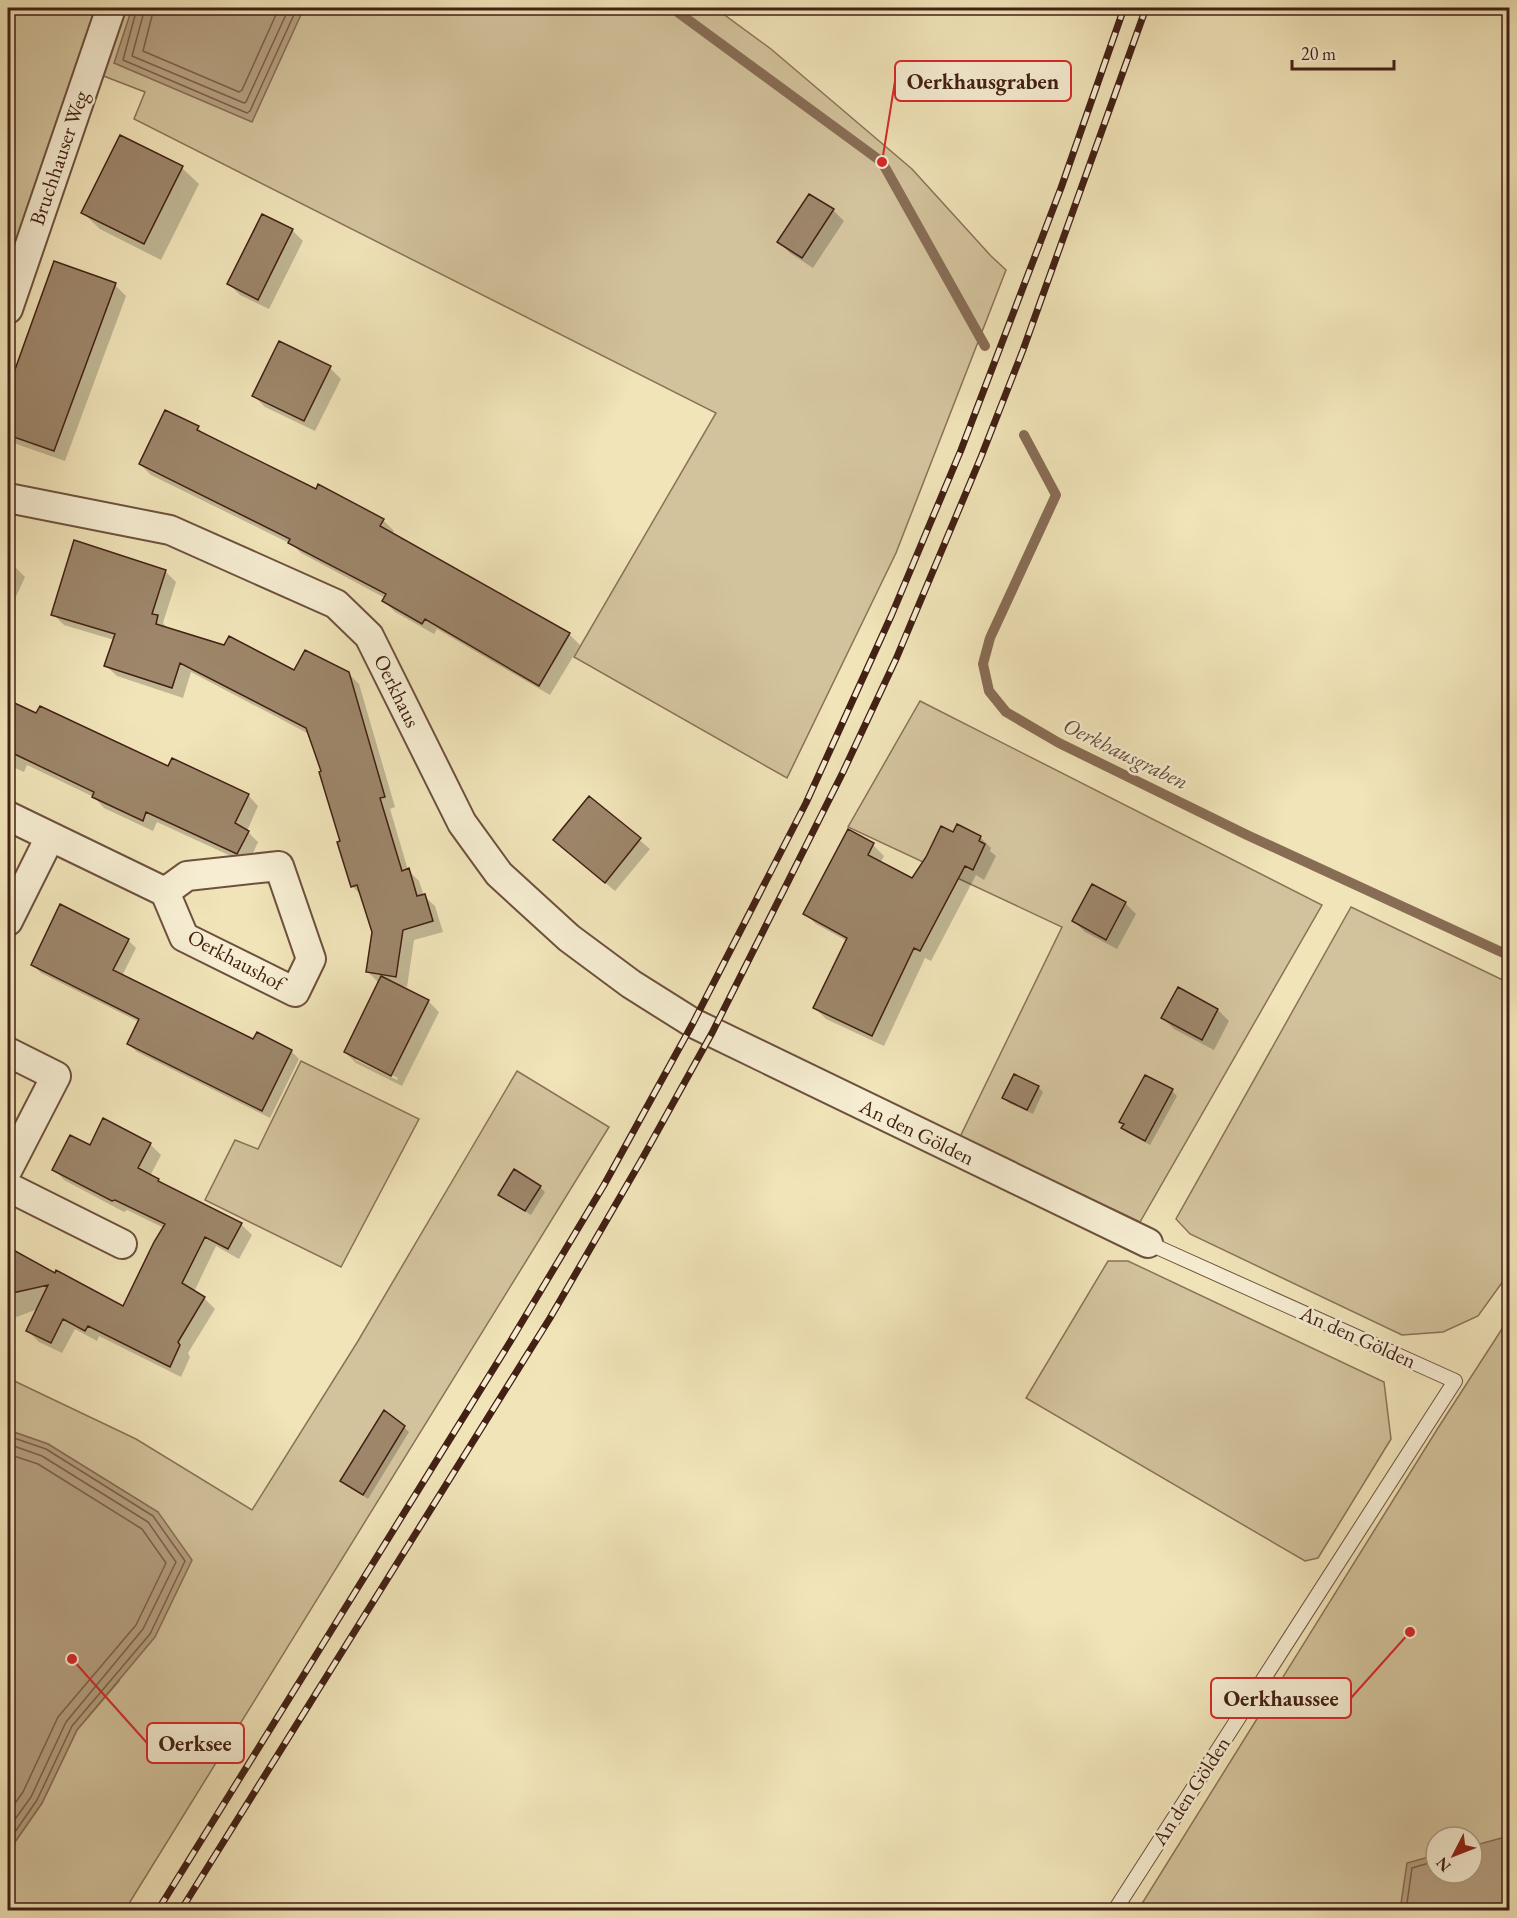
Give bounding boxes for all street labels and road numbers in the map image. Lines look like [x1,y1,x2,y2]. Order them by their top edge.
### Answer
street label: Bruchhauser Weg [23,86,94,229]
street label: Oerkhaus [368,650,427,732]
street label: Oerkhaushof [183,923,291,997]
street label: An den Gölden [855,1092,979,1171]
street label: An den Gölden [1295,1299,1420,1374]
street label: An den Gölden [1145,1731,1236,1851]

